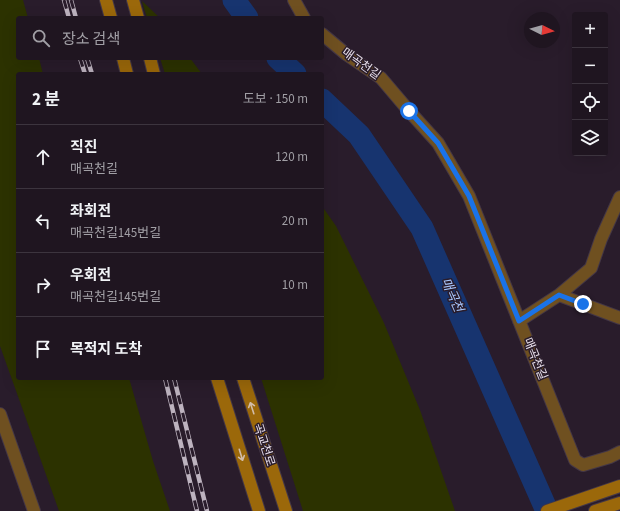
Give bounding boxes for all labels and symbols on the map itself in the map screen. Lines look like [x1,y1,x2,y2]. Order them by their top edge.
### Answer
north arrow [524,12,560,48]
street label: 매곡천길 [338,44,384,84]
route start [400,102,418,120]
water label: 매곡천 [436,275,468,316]
route end [574,295,592,313]
street label: 매곡천길 [519,335,551,383]
one-way arrow [248,401,255,414]
street label: 곡교천로 [249,421,279,469]
one-way arrow [238,449,245,462]

